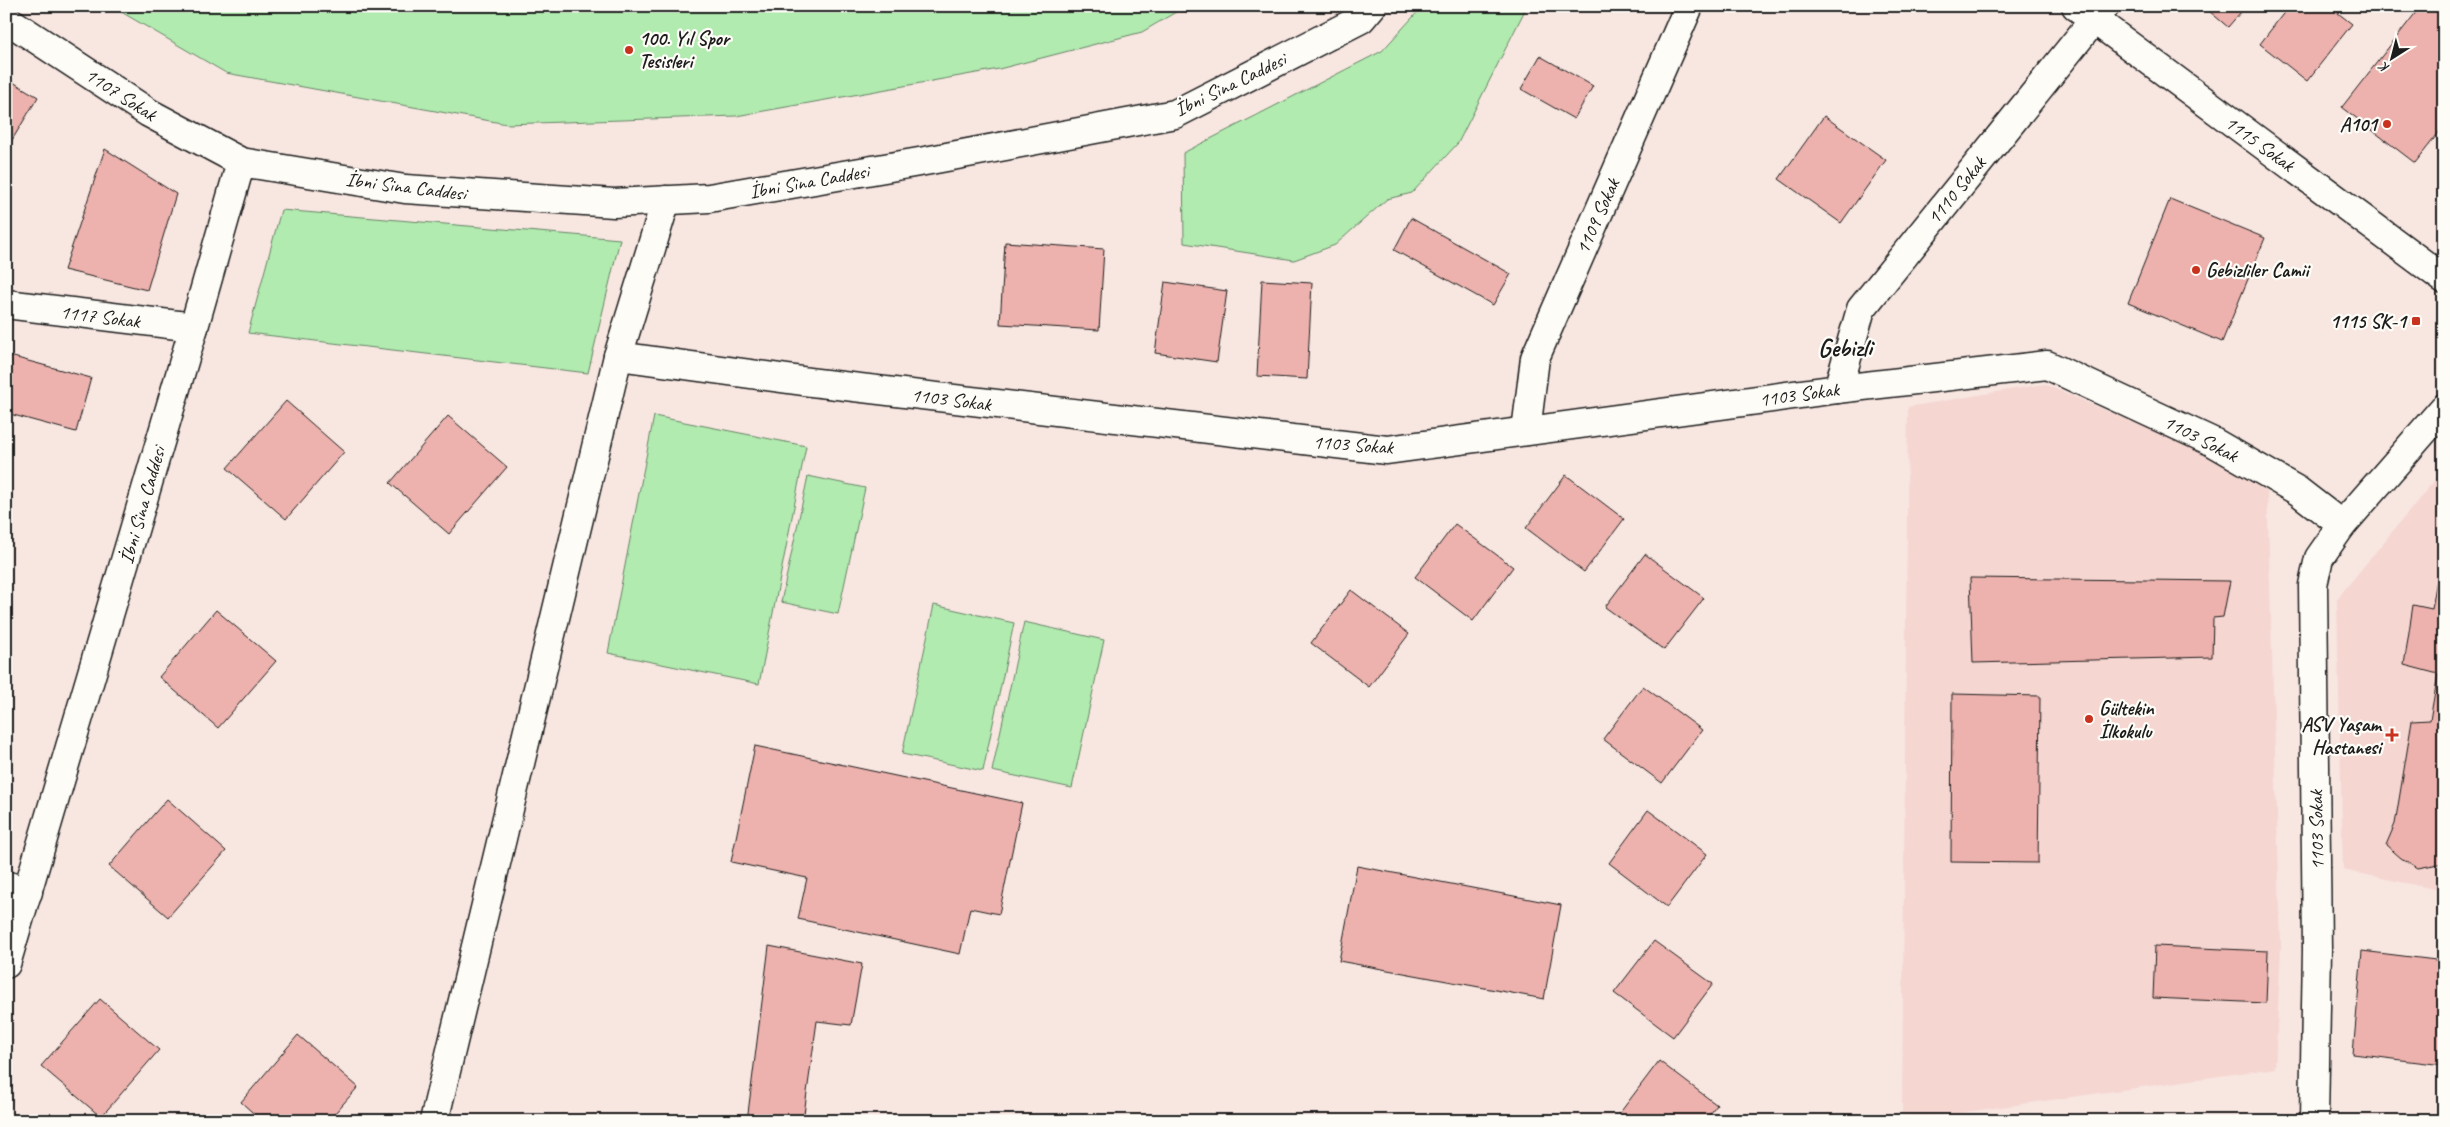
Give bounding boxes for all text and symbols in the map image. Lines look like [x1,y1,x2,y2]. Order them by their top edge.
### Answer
place label: 100. Yıl Spor Tesisleri [639,26,732,74]
north arrow [2368,32,2418,82]
marker: 100. Yıl Spor Tesisleri [623,44,635,56]
street label: İbni Sina Caddesi [1170,46,1292,122]
text: K [2374,57,2393,77]
street label: 1107 Sokak [80,62,163,128]
street label: 1115 Sokak [2220,110,2301,178]
place label: A101 [2340,112,2379,137]
marker: A101 [2381,118,2393,130]
street label: 1110 Sokak [1921,150,1992,229]
street label: İbni Sina Caddesi [747,158,873,204]
street label: İbni Sina Caddesi [344,167,470,207]
street label: 1109 Sokak [1570,173,1626,258]
place label: Gebizliler Camii [2206,258,2311,283]
marker: Gebizliler Camii [2190,264,2202,276]
street label: 1117 Sokak [59,299,143,334]
place label: 1115 SK-1 [2330,309,2408,334]
marker: 1115 SK-1 [2410,315,2422,327]
district label: Gebizli [1818,332,1875,364]
street label: 1103 Sokak [1758,376,1842,412]
street label: 1103 Sokak [910,382,994,417]
street label: 1103 Sokak [2159,409,2244,469]
street label: 1103 Sokak [1312,429,1395,460]
street label: İbni Sina Caddesi [114,441,172,567]
place label: Gültekin İlkokulu [2099,696,2155,744]
place label: ASV Yaşam Hastanesi [2301,712,2384,760]
marker: Gültekin İlkokulu [2083,713,2095,725]
marker: ASV Yaşam Hastanesi [2385,728,2399,742]
street label: 1103 Sokak [2303,788,2330,870]

